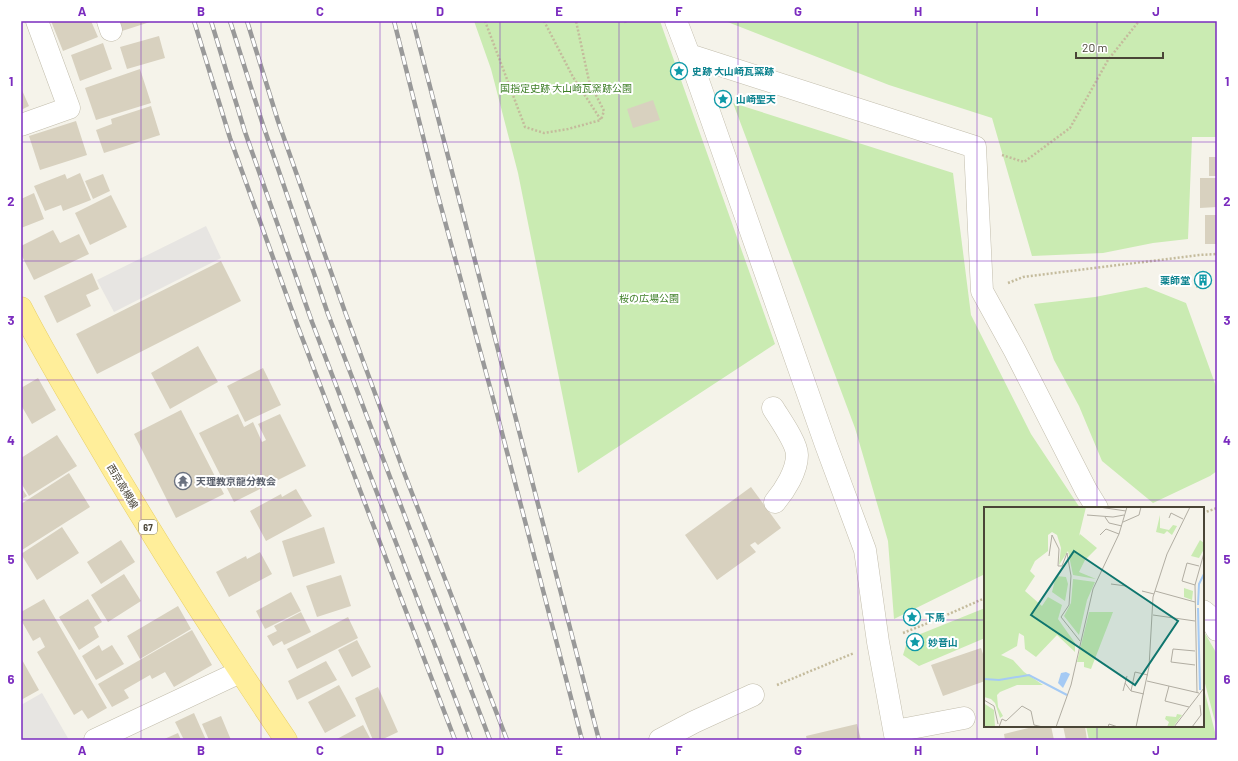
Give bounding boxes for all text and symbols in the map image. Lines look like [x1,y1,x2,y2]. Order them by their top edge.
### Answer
text: A [78,3,87,19]
text: B [197,3,205,19]
text: C [316,3,324,19]
text: D [436,3,444,19]
text: E [555,3,563,19]
text: F [675,3,683,19]
text: G [794,3,802,19]
text: H [914,3,922,19]
text: I [1035,3,1039,19]
text: J [1152,3,1160,19]
scale bar [1076,34,1163,60]
text: 20 m [1082,40,1108,54]
place icon: 史跡 大山崎瓦窯跡 [669,61,689,81]
place label: 史跡 大山崎瓦窯跡 [692,65,774,77]
text: 1 [9,73,13,89]
text: 1 [1225,73,1229,89]
park label: 国指定史跡 大山崎瓦窯跡公園 [500,82,632,94]
place icon: 山崎聖天 [713,89,733,109]
place label: 山崎聖天 [736,93,776,105]
text: 2 [7,193,15,209]
text: 2 [1223,193,1231,209]
building icon: 薬師堂 [1193,270,1213,290]
place label: 薬師堂 [1160,274,1190,286]
park label: 桜の広場公園 [619,292,679,304]
text: 3 [7,312,15,328]
text: 3 [1223,312,1231,328]
text: 4 [7,432,15,448]
text: 4 [1223,432,1231,448]
street label: 西京高槻線 [105,461,141,511]
temple icon: 天理教京龍分教会 [173,471,193,491]
place label: 天理教京龍分教会 [196,475,276,487]
inset map [984,507,1204,727]
road number: 67 [139,520,157,534]
text: 5 [7,551,15,567]
text: 5 [1223,551,1231,567]
place icon: 下馬 [902,607,922,627]
place label: 下馬 [925,611,945,623]
place icon: 妙音山 [905,632,925,652]
place label: 妙音山 [928,636,958,648]
text: 6 [8,671,15,687]
text: 6 [1224,671,1231,687]
text: A [78,742,87,758]
text: B [197,742,205,758]
text: C [316,742,324,758]
text: D [436,742,444,758]
text: E [555,742,563,758]
text: F [675,742,683,758]
text: G [794,742,802,758]
text: H [914,742,922,758]
text: I [1035,742,1039,758]
text: J [1152,742,1160,758]

